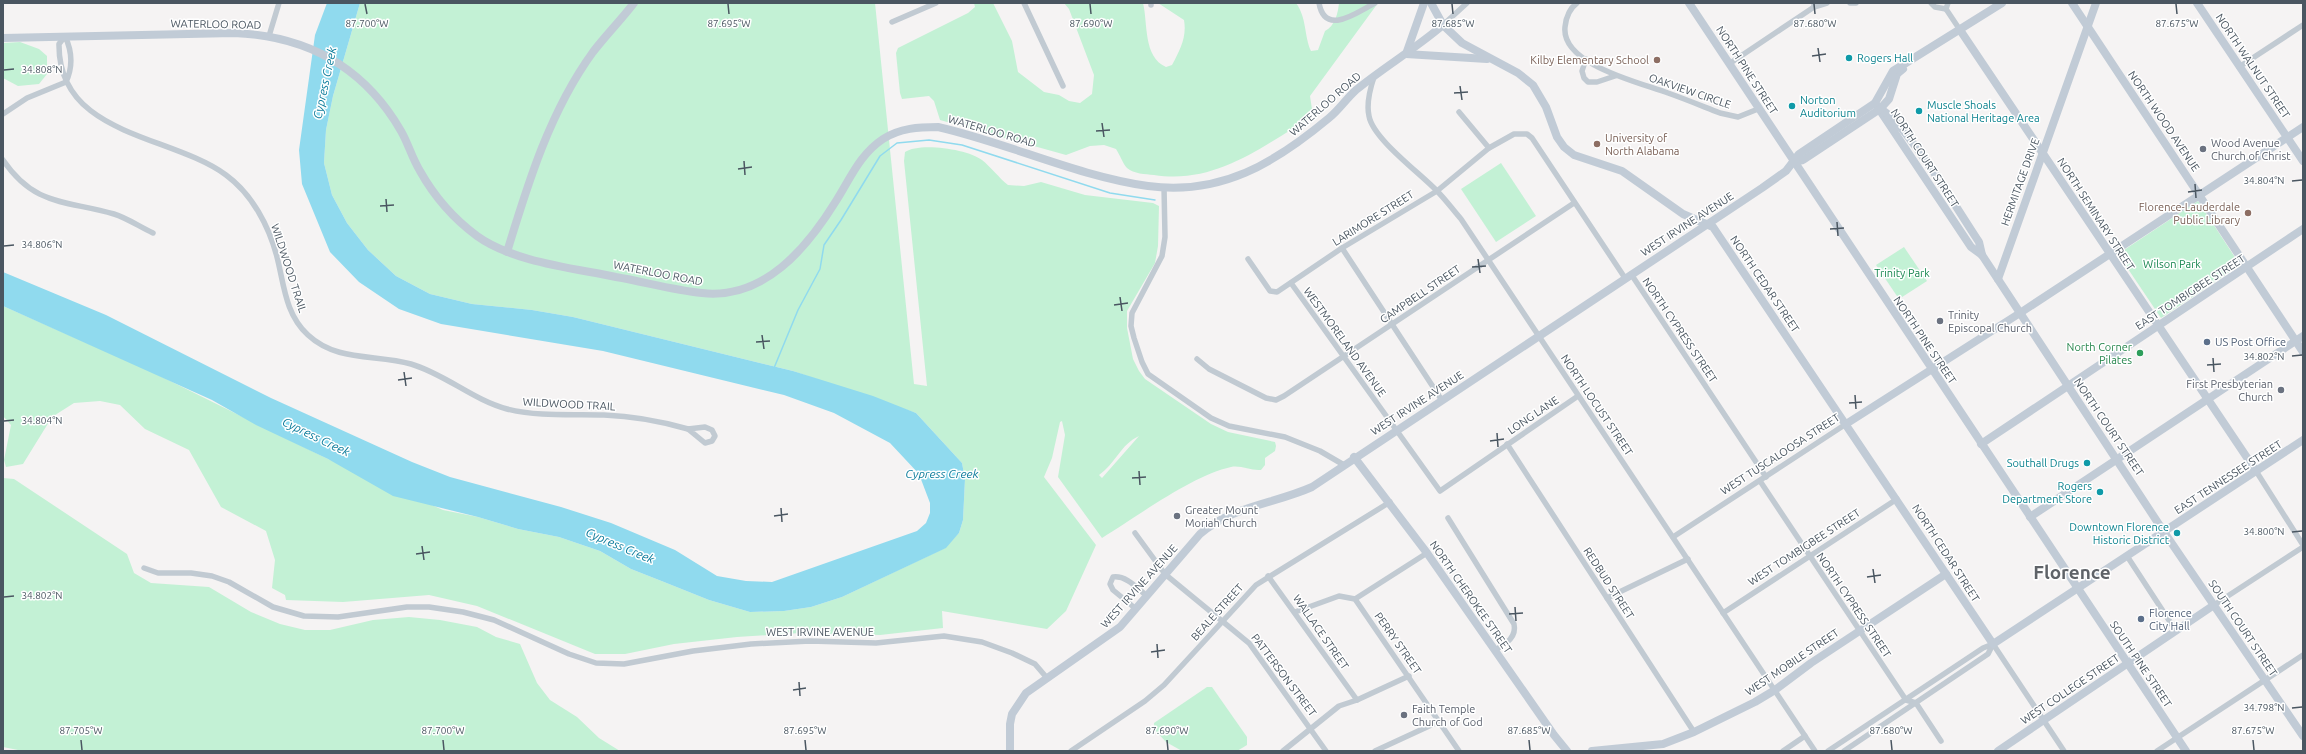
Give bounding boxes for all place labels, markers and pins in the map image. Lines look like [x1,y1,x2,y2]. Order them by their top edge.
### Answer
place label: Rogers Hall [1857,52,1913,64]
marker: Rogers Hall [1844,53,1854,63]
place label: Kilby Elementary School [1530,54,1649,66]
marker: Kilby Elementary School [1652,55,1662,65]
place label: Norton Auditorium [1800,94,1856,119]
place label: Muscle Shoals National Heritage Area [1927,99,2040,124]
marker: Norton Auditorium [1787,101,1797,111]
marker: Muscle Shoals National Heritage Area [1914,106,1924,116]
place label: University of North Alabama [1605,132,1680,157]
place label: Wood Avenue Church of Christ [2211,137,2291,162]
marker: University of North Alabama [1592,139,1602,149]
marker: Wood Avenue Church of Christ [2198,144,2208,154]
place label: Florence-Lauderdale Public Library [2139,201,2241,226]
marker: Florence-Lauderdale Public Library [2243,208,2253,218]
place label: Trinity Episcopal Church [1948,309,2032,334]
marker: Trinity Episcopal Church [1935,316,1945,326]
place label: US Post Office [2215,336,2286,348]
marker: US Post Office [2202,337,2212,347]
place label: North Corner Pilates [2067,341,2133,366]
marker: North Corner Pilates [2135,348,2145,358]
place label: First Presbyterian Church [2186,378,2273,403]
marker: First Presbyterian Church [2276,385,2286,395]
place label: Southall Drugs [2007,457,2079,469]
marker: Southall Drugs [2082,458,2092,468]
place label: Rogers Department Store [2002,480,2092,505]
marker: Rogers Department Store [2095,487,2105,497]
place label: Greater Mount Moriah Church [1185,504,1259,529]
marker: Greater Mount Moriah Church [1172,511,1182,521]
place label: Downtown Florence Historic District [2069,521,2170,546]
marker: Downtown Florence Historic District [2172,528,2182,538]
place label: Florence City Hall [2149,607,2192,632]
marker: Florence City Hall [2136,614,2146,624]
place label: Faith Temple Church of God [1412,703,1483,728]
marker: Faith Temple Church of God [1399,710,1409,720]

